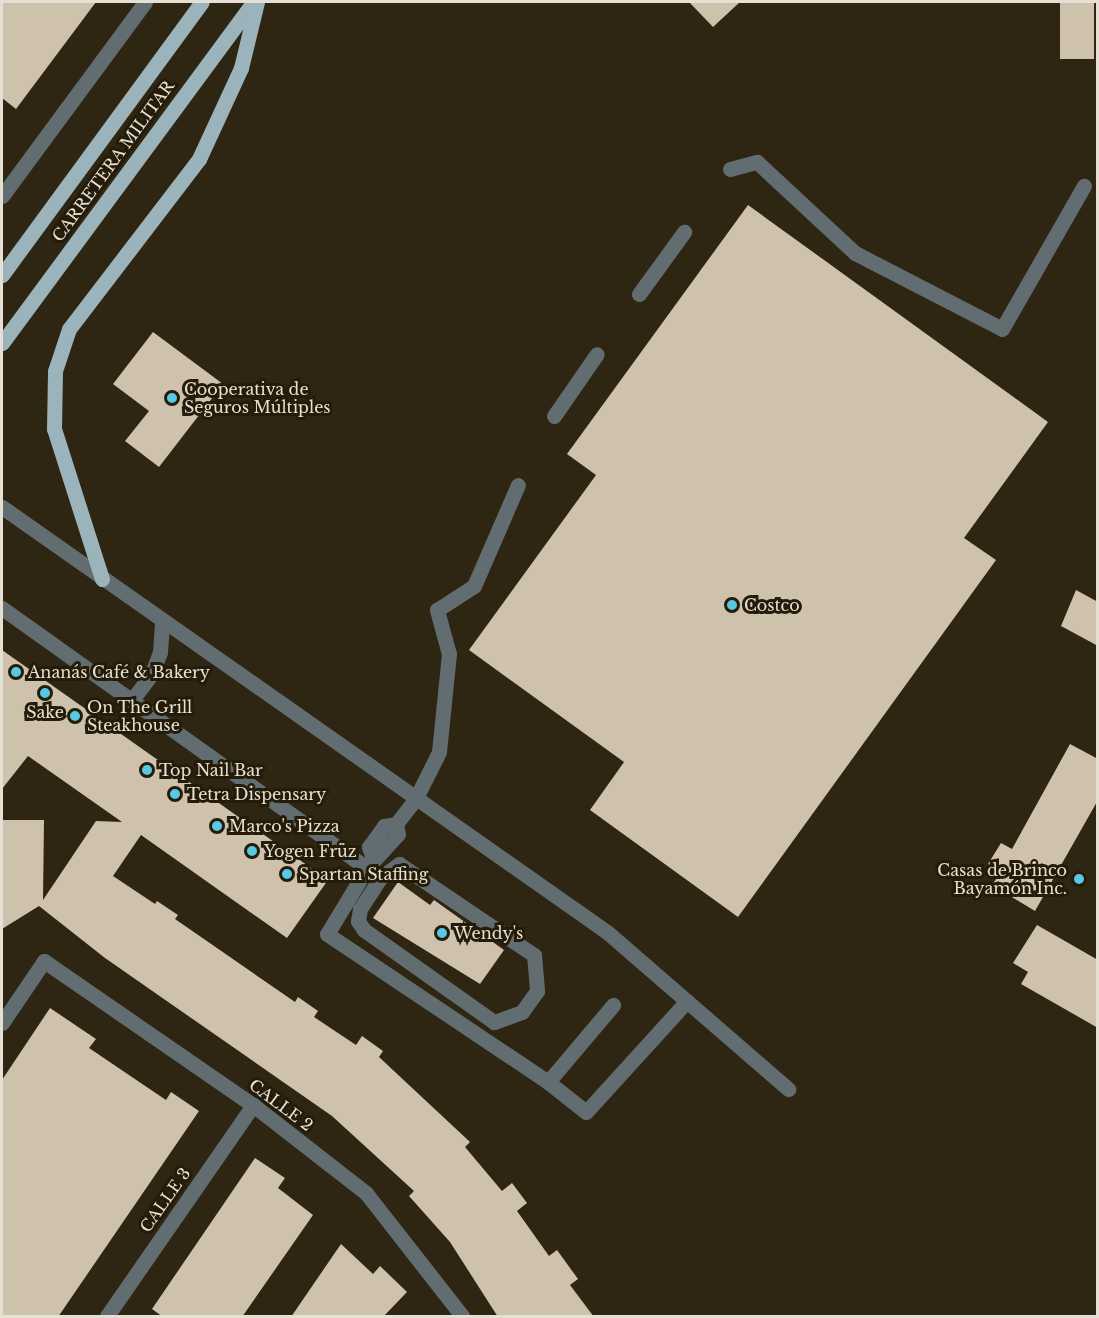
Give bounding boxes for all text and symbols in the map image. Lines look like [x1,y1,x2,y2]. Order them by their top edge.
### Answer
street label: CARRETERA MILITAR [48,76,178,246]
place label: Cooperativa de Seguros Múltiples [184,379,331,417]
marker: Cooperativa de Seguros Múltiples [165,391,179,405]
place label: Costco [744,595,800,615]
marker: Costco [725,598,739,612]
place label: Ananás Café & Bakery [28,662,210,682]
marker: Ananás Café & Bakery [9,665,23,679]
marker: Sake [38,686,52,700]
place label: On The Grill Steakhouse [87,697,193,735]
place label: Sake [26,702,64,722]
marker: On The Grill Steakhouse [68,709,82,723]
place label: Top Nail Bar [159,760,263,780]
marker: Top Nail Bar [140,763,154,777]
place label: Tetra Dispensary [187,784,326,804]
marker: Tetra Dispensary [168,787,182,801]
place label: Marco's Pizza [229,816,340,836]
marker: Marco's Pizza [210,819,224,833]
place label: Yogen Früz [264,841,357,861]
marker: Yogen Früz [245,844,259,858]
place label: Casas de Brinco Bayamón Inc. [937,860,1067,898]
place label: Spartan Staffing [299,864,428,884]
marker: Spartan Staffing [280,867,294,881]
marker: Casas de Brinco Bayamón Inc. [1072,872,1086,886]
place label: Wendy's [454,923,523,943]
marker: Wendy's [435,926,449,940]
street label: CALLE 2 [245,1075,317,1135]
street label: CALLE 3 [136,1164,194,1236]

